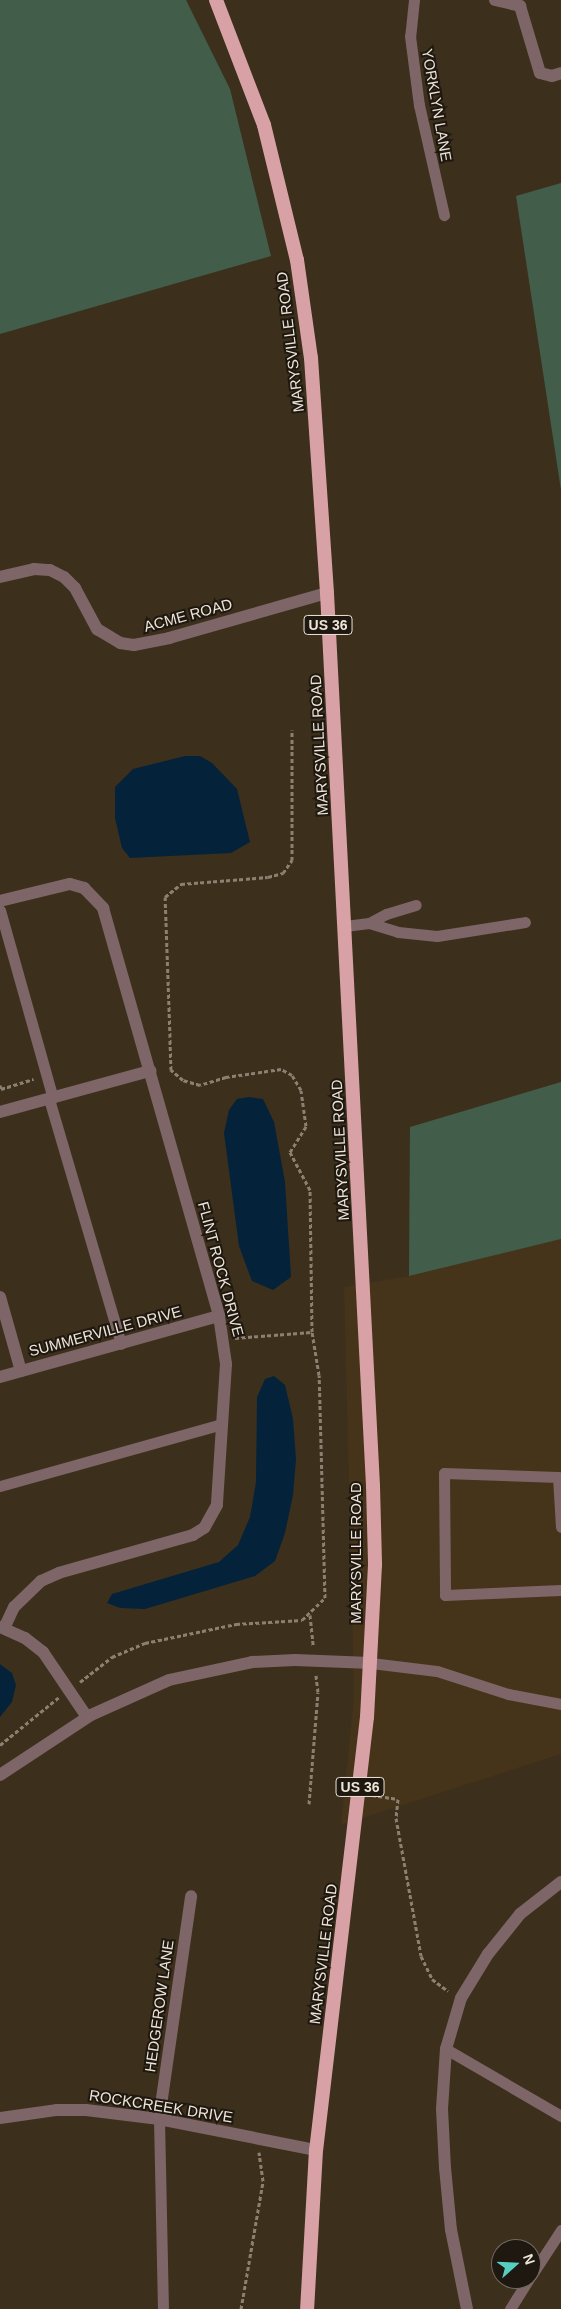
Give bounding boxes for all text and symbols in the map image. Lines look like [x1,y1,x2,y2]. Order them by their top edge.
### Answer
street label: YORKLYN LANE [418,47,456,163]
street label: MARYSVILLE ROAD [272,271,308,413]
street label: ACME ROAD [142,595,234,635]
road number: US 36 [303,614,353,636]
street label: MARYSVILLE ROAD [306,674,332,816]
street label: MARYSVILLE ROAD [327,1079,353,1221]
street label: FLINT ROCK DRIVE [194,1199,248,1339]
street label: SUMMERVILLE DRIVE [27,1302,183,1360]
street label: MARYSVILLE ROAD [347,1482,365,1624]
road number: US 36 [335,1775,385,1798]
street label: MARYSVILLE ROAD [305,1883,341,2025]
street label: HEDGEROW LANE [141,1939,177,2073]
street label: ROCKCREEK DRIVE [88,2086,234,2126]
north arrow [491,2239,541,2289]
text: N [520,2252,538,2267]

